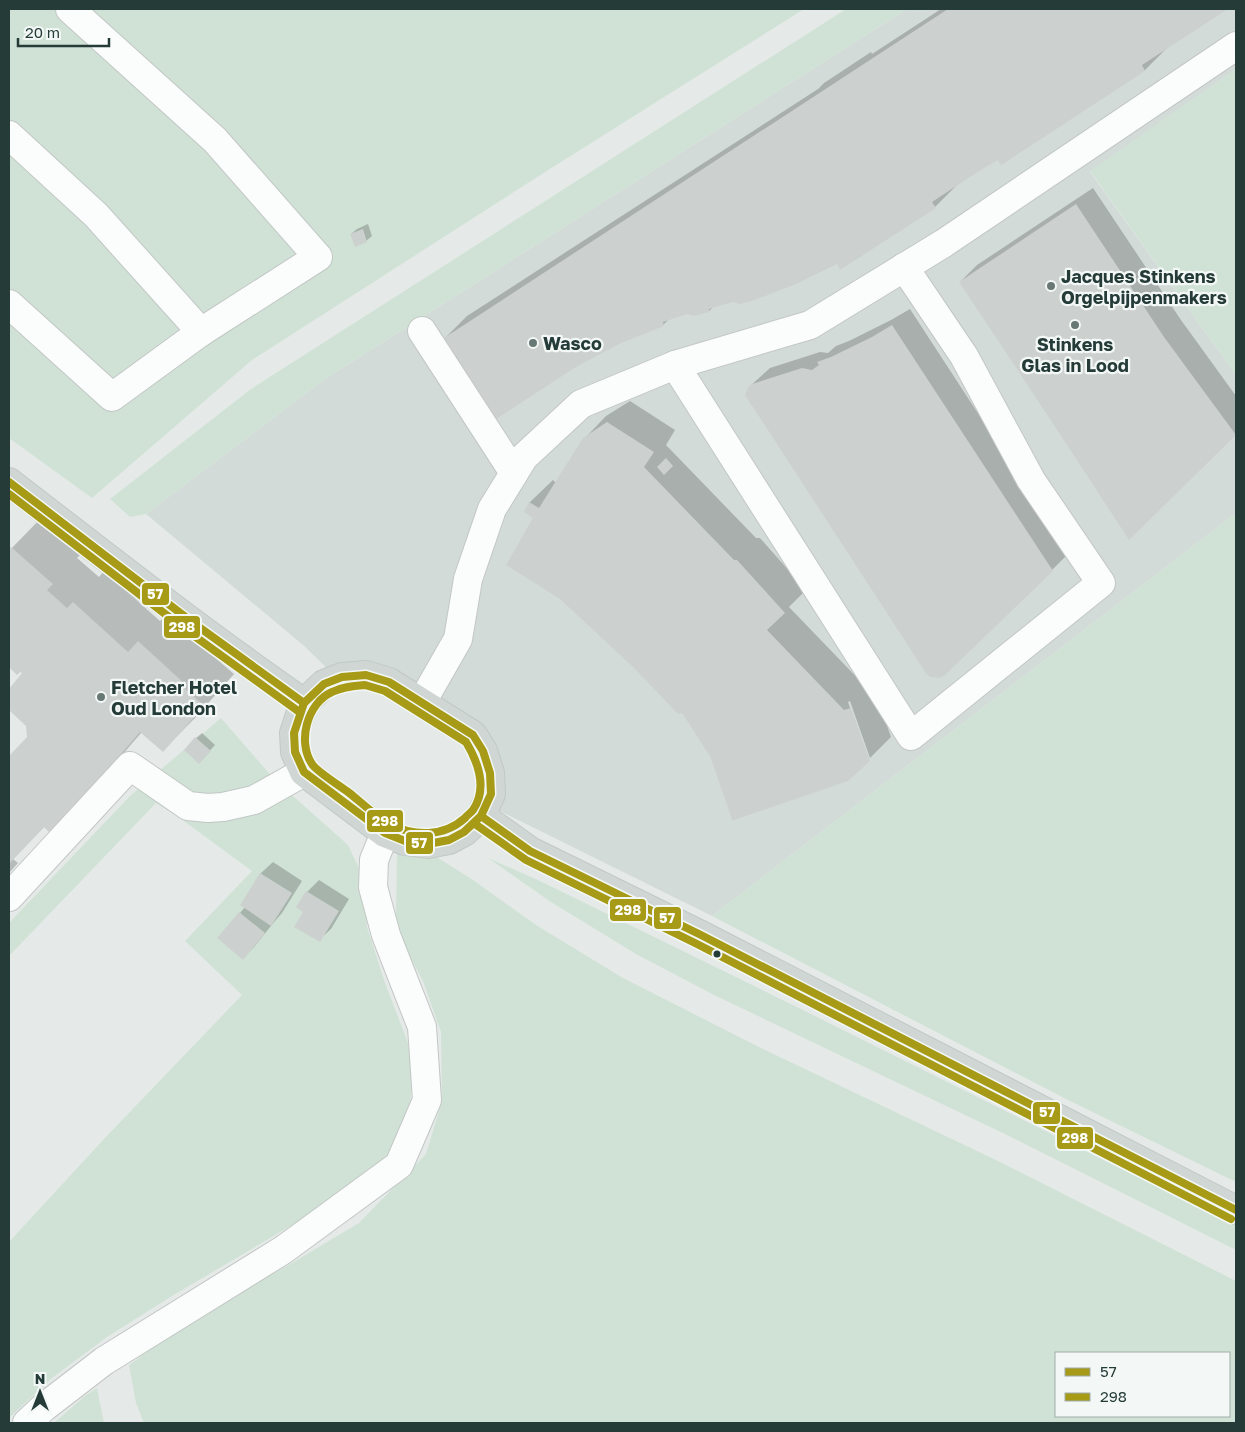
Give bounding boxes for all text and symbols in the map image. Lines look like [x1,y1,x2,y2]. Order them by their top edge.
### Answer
scale bar [18,15,109,47]
text: 20 m [25,23,60,41]
place label: Jacques Stinkens Orgelpijpenmakers [1061,265,1227,308]
marker: Jacques Stinkens Orgelpijpenmakers [1045,280,1057,292]
marker: Stinkens Glas in Lood [1069,319,1081,331]
place label: Wasco [543,332,602,354]
place label: Stinkens Glas in Lood [1021,333,1129,376]
marker: Wasco [527,337,539,349]
line badge: 57 [141,582,170,606]
text: 57 [147,585,163,602]
line badge: 298 [163,615,201,639]
text: 298 [169,618,195,635]
place label: Fletcher Hotel Oud London [111,676,237,719]
marker: Fletcher Hotel Oud London [95,691,107,703]
line badge: 298 [366,809,404,833]
text: 298 [372,812,398,829]
line badge: 57 [405,831,434,855]
text: 57 [411,834,427,851]
line badge: 298 [609,898,647,922]
text: 298 [615,901,641,918]
line badge: 57 [653,906,682,930]
text: 57 [659,909,675,926]
unlabelled marker [712,949,722,959]
line badge: 57 [1032,1101,1061,1125]
text: 57 [1039,1103,1055,1120]
line badge: 298 [1056,1126,1094,1150]
text: 298 [1062,1129,1088,1146]
legend [1055,1352,1230,1417]
text: 57 [1100,1362,1117,1380]
north arrow [15,1367,65,1417]
text: N [35,1370,45,1387]
text: 298 [1100,1387,1127,1405]

